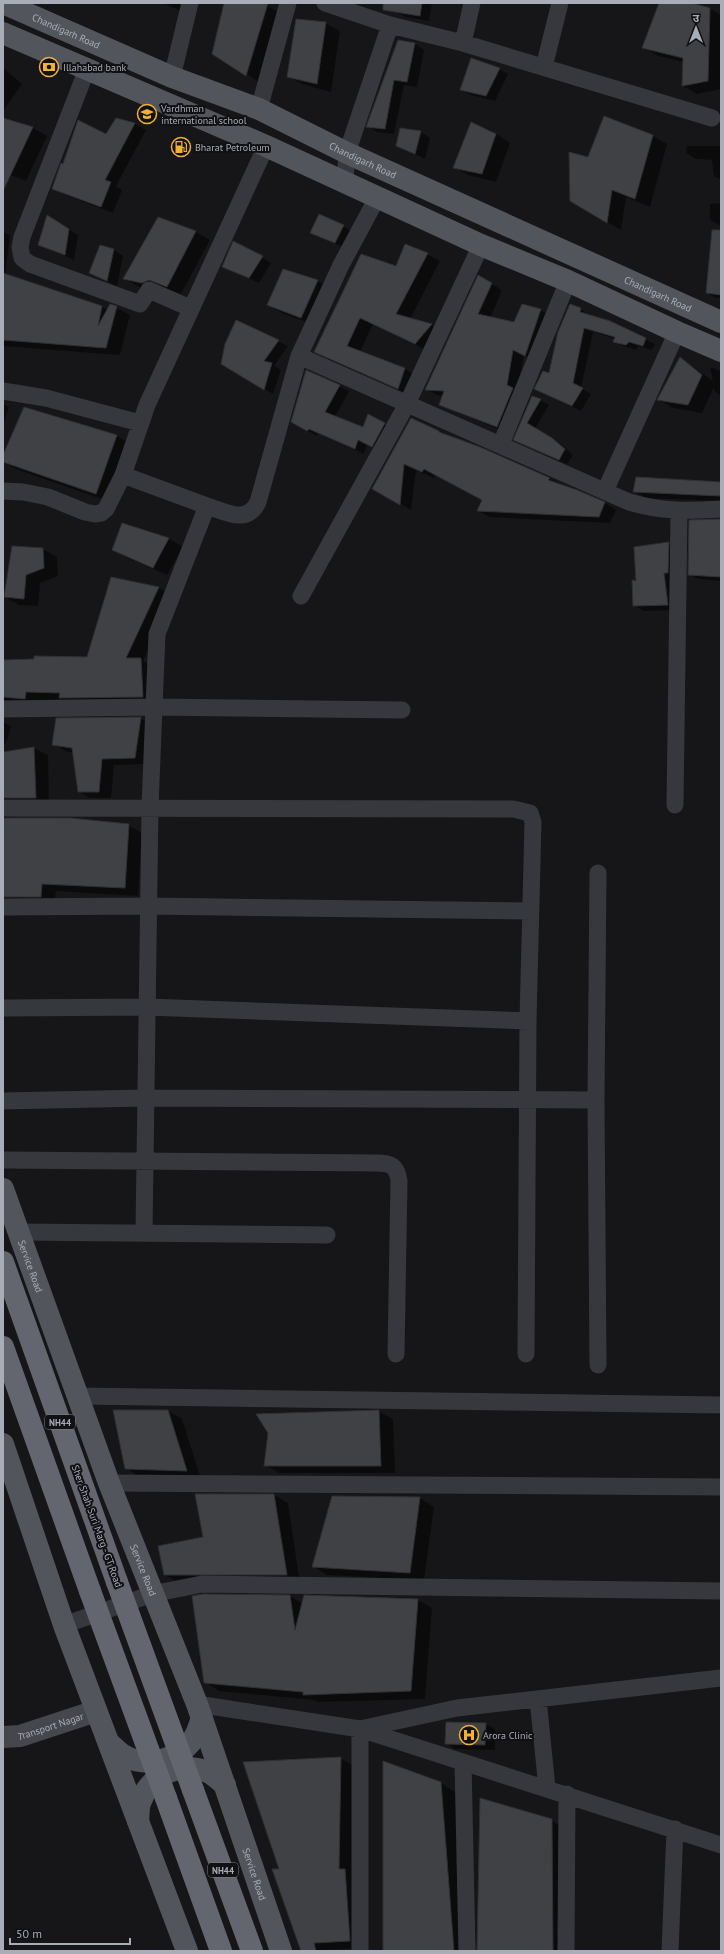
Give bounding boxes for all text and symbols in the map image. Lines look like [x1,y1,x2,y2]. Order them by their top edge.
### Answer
north arrow [676,8,716,48]
street label: Chandigarh Road [30,10,102,51]
text: उ [693,11,700,25]
bank icon: Illahabad bank [38,56,60,78]
place label: Illahabad bank [63,61,126,74]
place label: Vardhman international school [160,102,247,127]
school or university icon: Vardhman international school [136,103,158,125]
fuel station icon: Bharat Petroleum [170,136,192,158]
street label: Chandigarh Road [327,139,399,181]
place label: Bharat Petroleum [195,141,270,154]
street label: Chandigarh Road [622,273,694,315]
street label: Service Road [15,1238,46,1294]
road number: NH44 [45,1415,75,1429]
street label: Sher Shah Suri Marg - GT Road [69,1463,125,1589]
street label: Service Road [127,1542,160,1598]
street label: Transport Nagar [17,1709,86,1743]
hospital icon: Arora Clinic [458,1724,480,1746]
place label: Arora Clinic [483,1729,533,1742]
street label: Service Road [240,1846,270,1902]
road number: NH44 [208,1863,238,1877]
scale bar [10,1920,130,1946]
text: 50 m [16,1926,42,1941]

